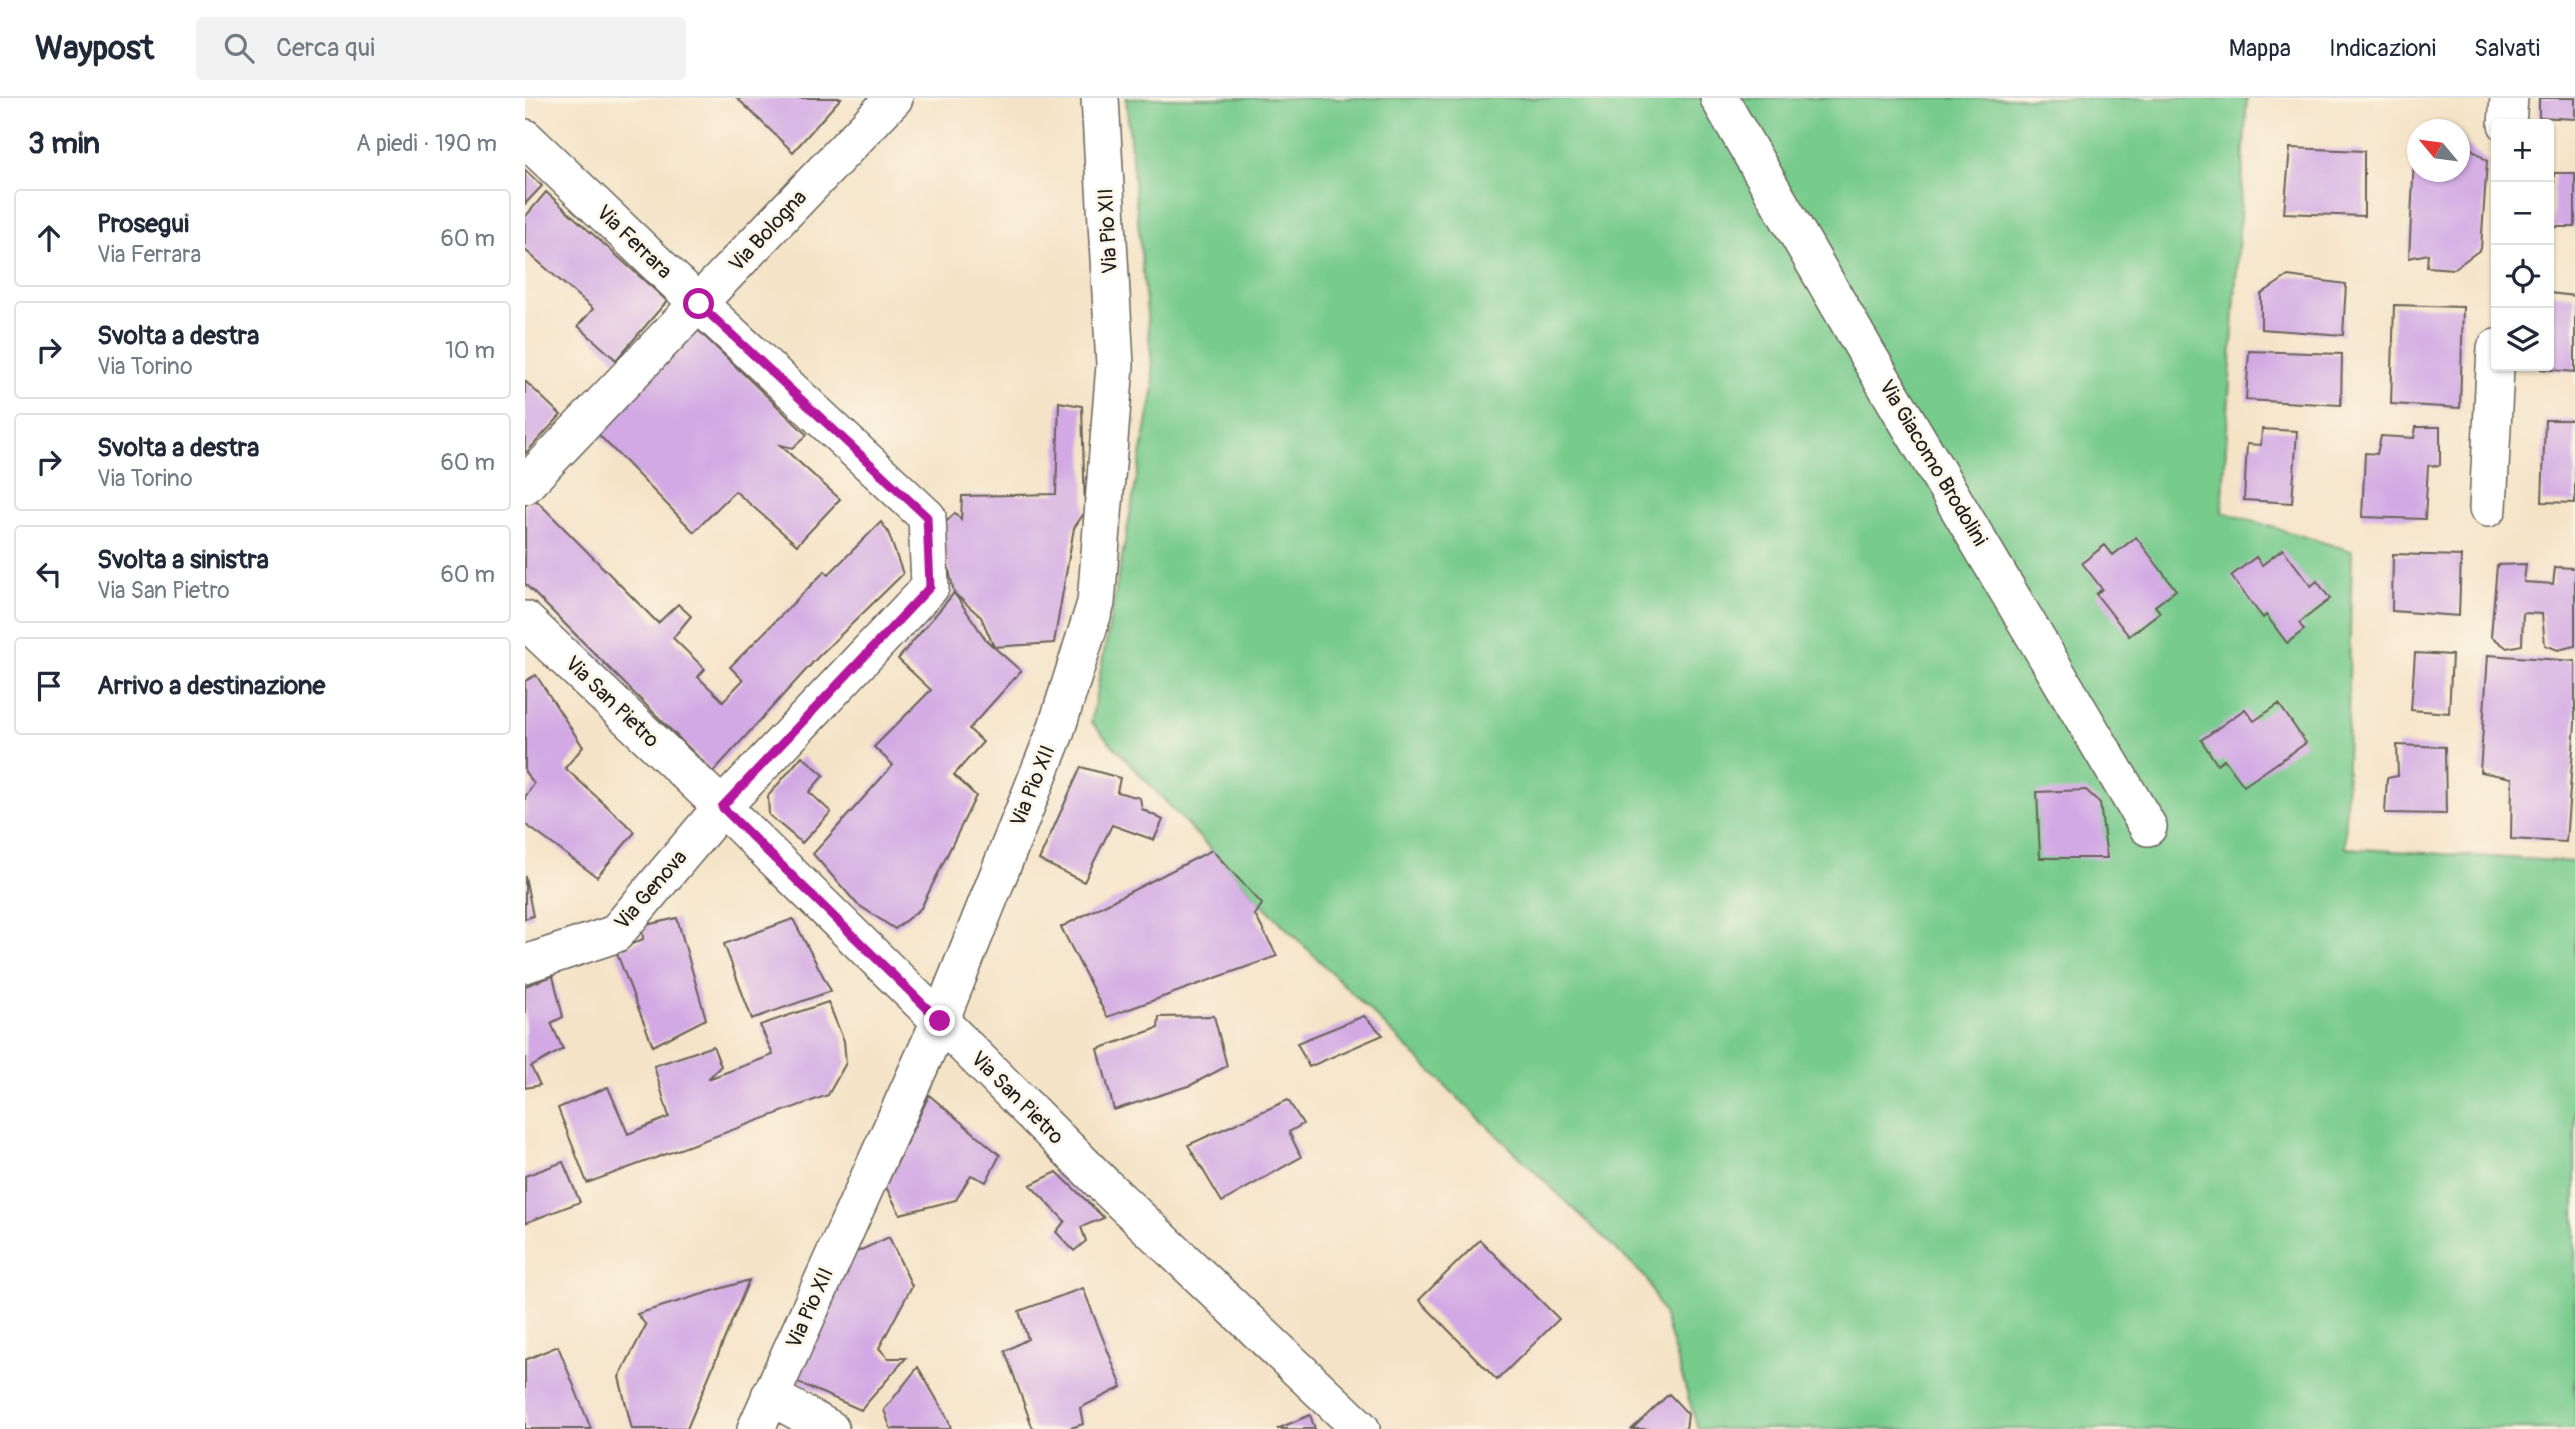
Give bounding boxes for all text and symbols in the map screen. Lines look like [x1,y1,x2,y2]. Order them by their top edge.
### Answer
search box [196,17,686,80]
text: Waypost [35,28,154,69]
icon: search [220,29,258,67]
text: Cerca qui [276,32,375,64]
text: Mappa [2229,34,2291,63]
text: Indicazioni [2329,34,2436,63]
text: Salvati [2474,34,2540,63]
north arrow [2407,119,2470,182]
map controls [2491,119,2554,371]
button: + [2491,119,2554,182]
text: 3 min [28,125,100,162]
text: A piedi · 190 m [356,129,497,158]
button: − [2491,182,2554,245]
street label: Via Bologna [723,184,813,278]
street label: Via Pio XII [1092,188,1124,274]
street label: Via Ferrara [590,199,678,285]
text: Prosegui [97,208,189,240]
icon: ahead [30,219,68,257]
text: 60 m [440,224,495,253]
text: Via Ferrara [97,240,201,269]
button: locate [2491,245,2554,308]
route start [683,288,714,319]
button: layers [2491,308,2554,371]
text: Svolta a destra [97,320,259,352]
icon: right [30,331,68,369]
text: 10 m [445,336,495,365]
text: Via Torino [97,352,193,381]
street label: Via Giacomo Brodolini [1873,375,1993,551]
text: Svolta a destra [97,432,259,464]
icon: right [30,443,68,481]
text: 60 m [440,448,495,477]
text: Via Torino [97,464,193,493]
text: Svolta a sinistra [97,544,269,576]
icon: left [30,555,68,593]
text: 60 m [440,560,495,589]
text: Via San Pietro [97,576,229,605]
street label: Via San Pietro [559,650,665,754]
icon: arrive [30,667,68,705]
text: Arrivo a destinazione [97,670,325,702]
street label: Via Pio XII [1004,741,1062,831]
street label: Via Genova [609,844,693,936]
route end [924,1005,955,1036]
street label: Via San Pietro [965,1046,1069,1150]
street label: Via Pio XII [780,1263,840,1353]

